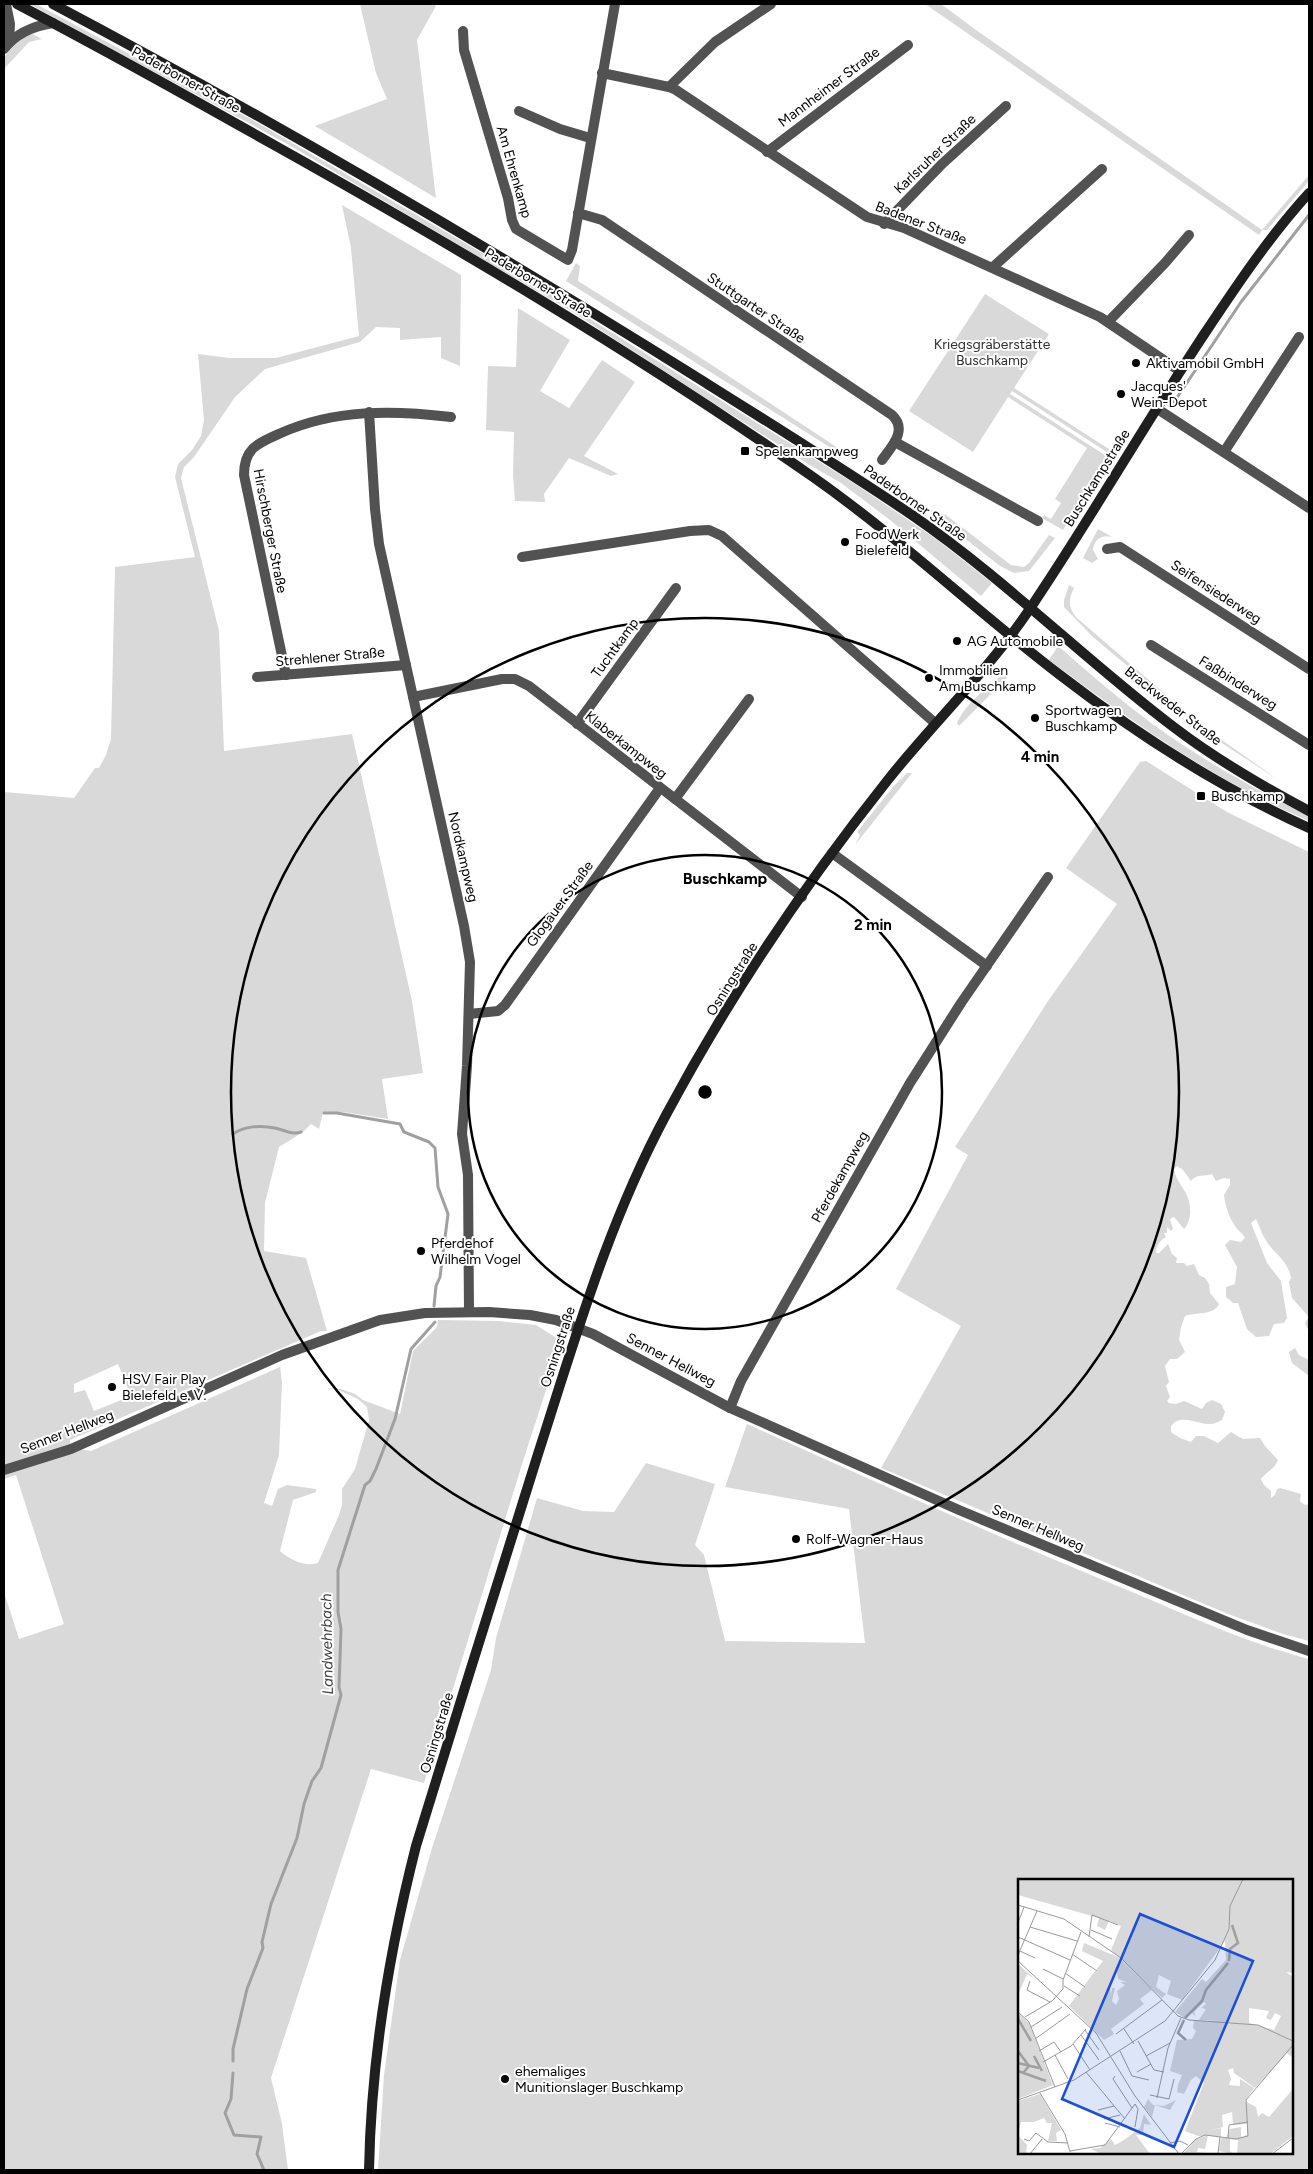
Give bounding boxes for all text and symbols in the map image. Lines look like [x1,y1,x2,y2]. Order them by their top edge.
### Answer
street label: Paderborner Straße [129,43,244,117]
street label: Mannheimer Straße [775,43,883,131]
street label: Karlsruher Straße [890,110,980,197]
street label: Am Ehrenkamp [493,124,535,220]
street label: Badener Straße [873,198,969,248]
street label: Paderborner Straße [481,244,595,322]
street label: Stuttgarter Straße [704,269,809,347]
park label: Kriegsgräberstätte Buschkamp [934,336,1051,369]
place label: Aktivamobil GmbH [1146,355,1264,372]
marker: Aktivamobil GmbH [1130,357,1142,369]
place label: Jacques' Wein-Depot [1131,378,1207,411]
marker: Jacques' Wein-Depot [1115,388,1127,400]
street label: Buschkampstraße [1060,426,1134,530]
place label: Spelenkampweg [755,443,859,460]
marker: Spelenkampweg [739,445,751,457]
street label: Paderborner Straße [860,461,970,545]
street label: Hirschberger Straße [250,467,290,595]
place label: FoodWerk Bielefeld [855,526,919,559]
marker: FoodWerk Bielefeld [839,536,851,548]
street label: Seifensiederweg [1167,556,1265,628]
street label: Tuchtkamp [588,615,642,681]
place label: AG Automobile [967,633,1063,650]
marker: AG Automobile [951,635,963,647]
street label: Strehlener Straße [275,644,386,670]
street label: Faßbinderweg [1196,652,1280,714]
place label: Immobilien Am Buschkamp [939,662,1036,695]
street label: Brackweder Straße [1121,663,1225,749]
marker: Immobilien Am Buschkamp [923,672,935,684]
place label: Sportwagen Buschkamp [1045,702,1122,735]
street label: Klaberkampweg [581,708,671,782]
marker: Sportwagen Buschkamp [1029,712,1041,724]
text: 4 min [1021,748,1059,766]
place label: Buschkamp [1211,788,1283,805]
marker: Buschkamp [1195,790,1207,802]
street label: Nordkampweg [444,810,482,904]
street label: Glogauer Straße [523,857,597,950]
district label: Buschkamp [683,869,768,888]
text: 2 min [854,916,892,934]
street label: Osningstraße [703,939,762,1019]
centre of rings [696,1083,714,1101]
street label: Pferdekampweg [808,1128,872,1226]
place label: Pferdehof Wilhelm Vogel [431,1235,521,1268]
marker: Pferdehof Wilhelm Vogel [415,1245,427,1257]
street label: Osningstraße [537,1304,579,1389]
street label: Senner Hellweg [623,1329,719,1391]
place label: HSV Fair Play Bielefeld e. V. [122,1371,207,1404]
marker: HSV Fair Play Bielefeld e. V. [106,1381,118,1393]
street label: Senner Hellweg [18,1406,116,1458]
street label: Senner Hellweg [989,1501,1087,1555]
place label: Rolf-Wagner-Haus [806,1531,923,1548]
marker: Rolf-Wagner-Haus [790,1533,802,1545]
water label: Landwehrbach [317,1593,337,1695]
street label: Osningstraße [417,1690,457,1776]
inset map [1018,1879,1293,2154]
place label: ehemaliges Munitionslager Buschkamp [515,2063,683,2096]
marker: ehemaliges Munitionslager Buschkamp [499,2073,511,2085]

